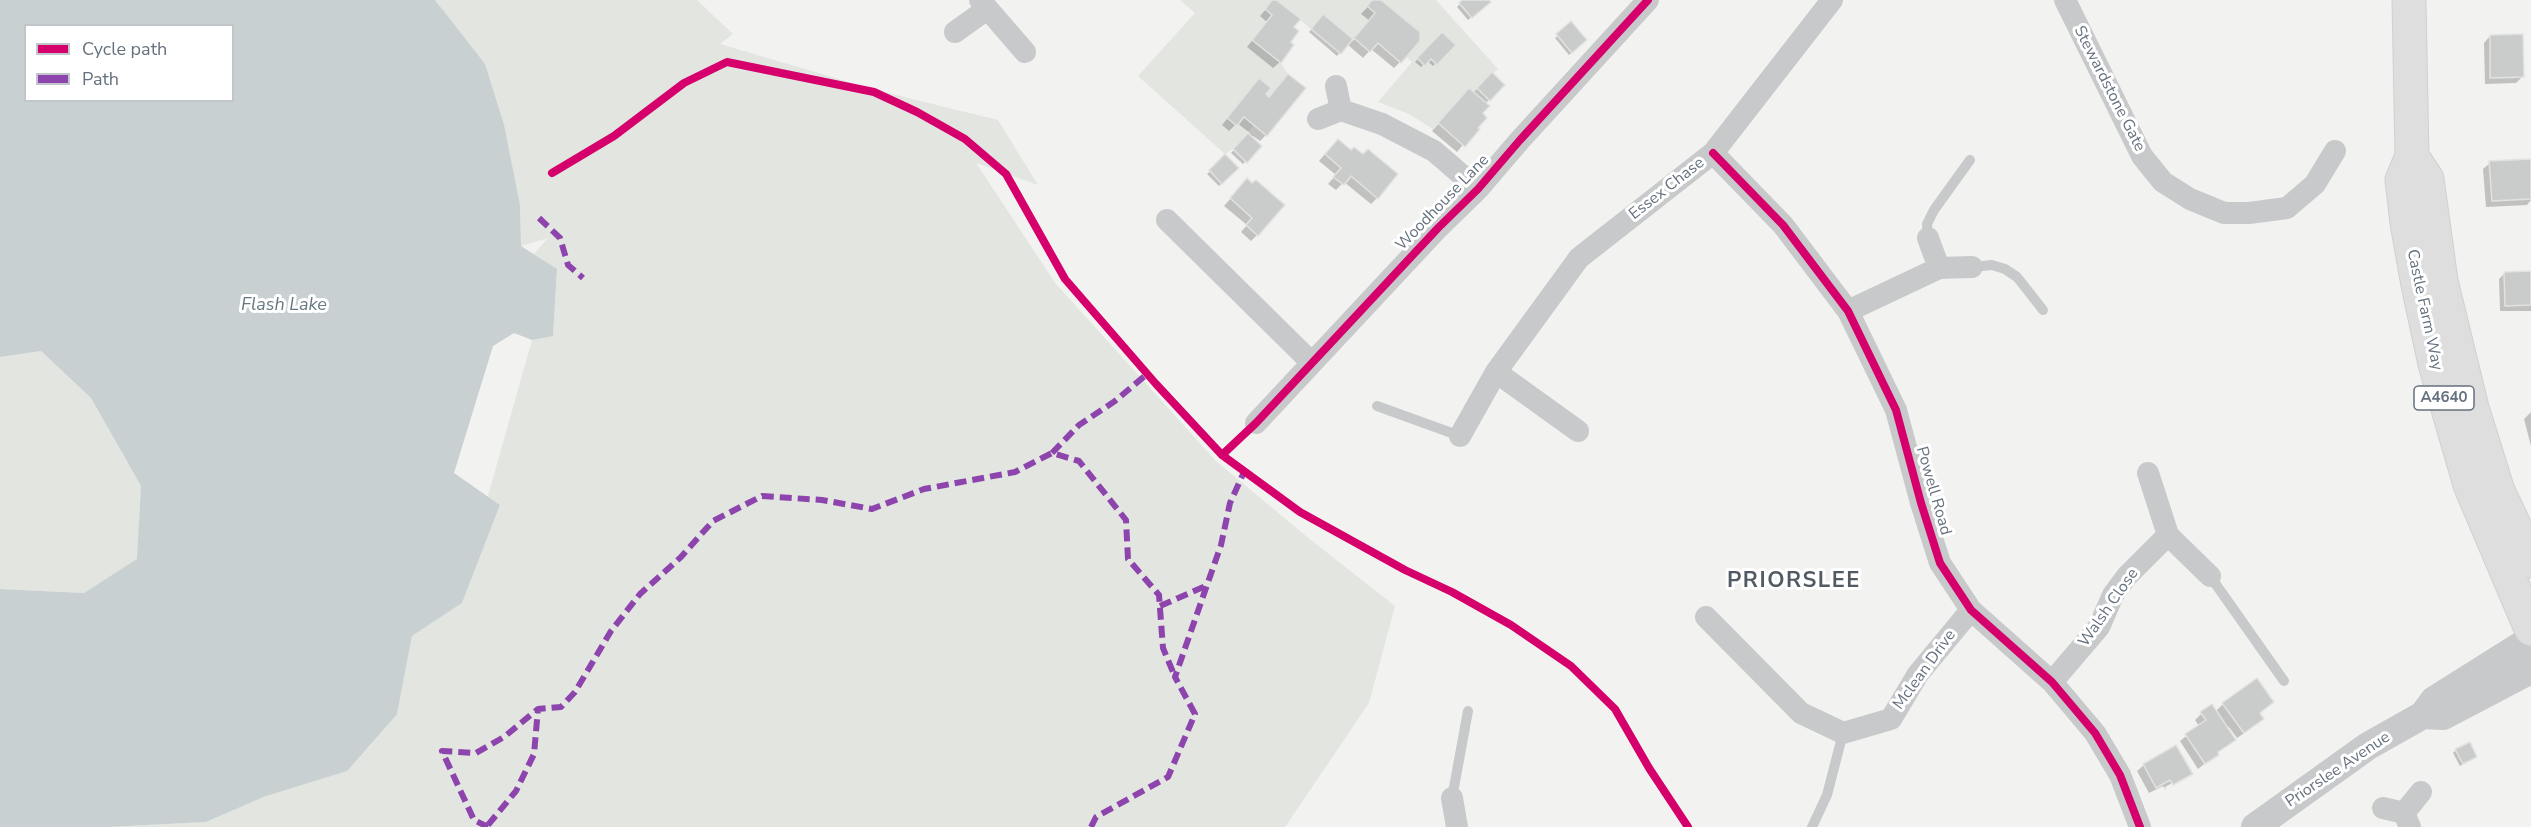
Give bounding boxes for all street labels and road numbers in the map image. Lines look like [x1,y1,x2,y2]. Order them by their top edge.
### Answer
street label: Stewardstone Gate [2069,23,2149,155]
street label: Woodhouse Lane [1392,151,1494,255]
street label: Essex Chase [1626,154,1708,224]
street label: Castle Farm Way [2402,248,2446,372]
road number: A4640 [2414,386,2474,410]
street label: Powell Road [1911,445,1955,537]
street label: Walsh Close [2075,565,2143,651]
street label: Mclean Drive [1890,626,1960,714]
street label: Priorslee Avenue [2282,728,2394,812]

